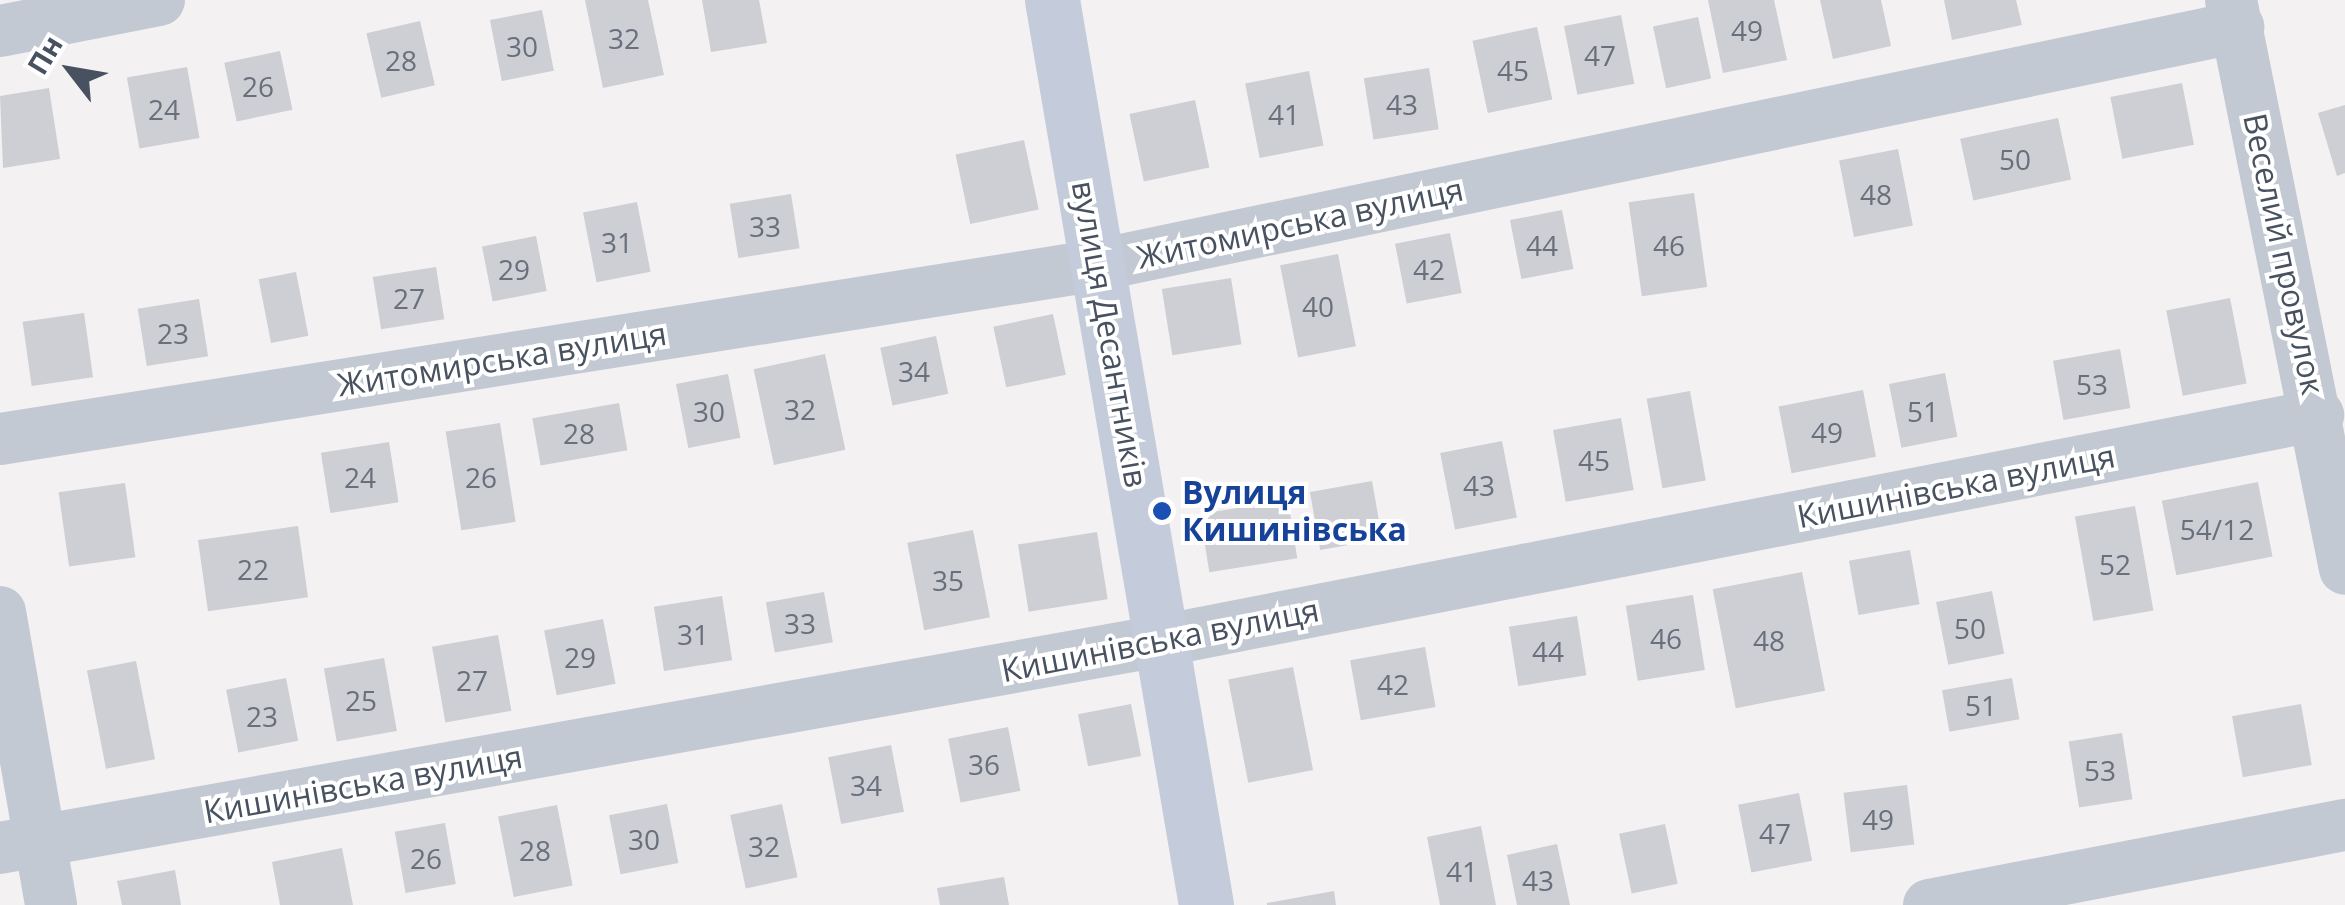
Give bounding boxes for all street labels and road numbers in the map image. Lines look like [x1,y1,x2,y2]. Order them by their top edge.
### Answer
street label: Веселий провулок [2235,110,2333,398]
street label: Житомирська вулиця [1133,170,1467,276]
street label: вулиця Десантників [1064,178,1156,490]
street label: Житомирська вулиця [335,314,669,404]
street label: Кишинівська вулиця [1794,436,2118,536]
street label: Кишинівська вулиця [998,590,1322,690]
street label: Кишинівська вулиця [201,737,525,831]

